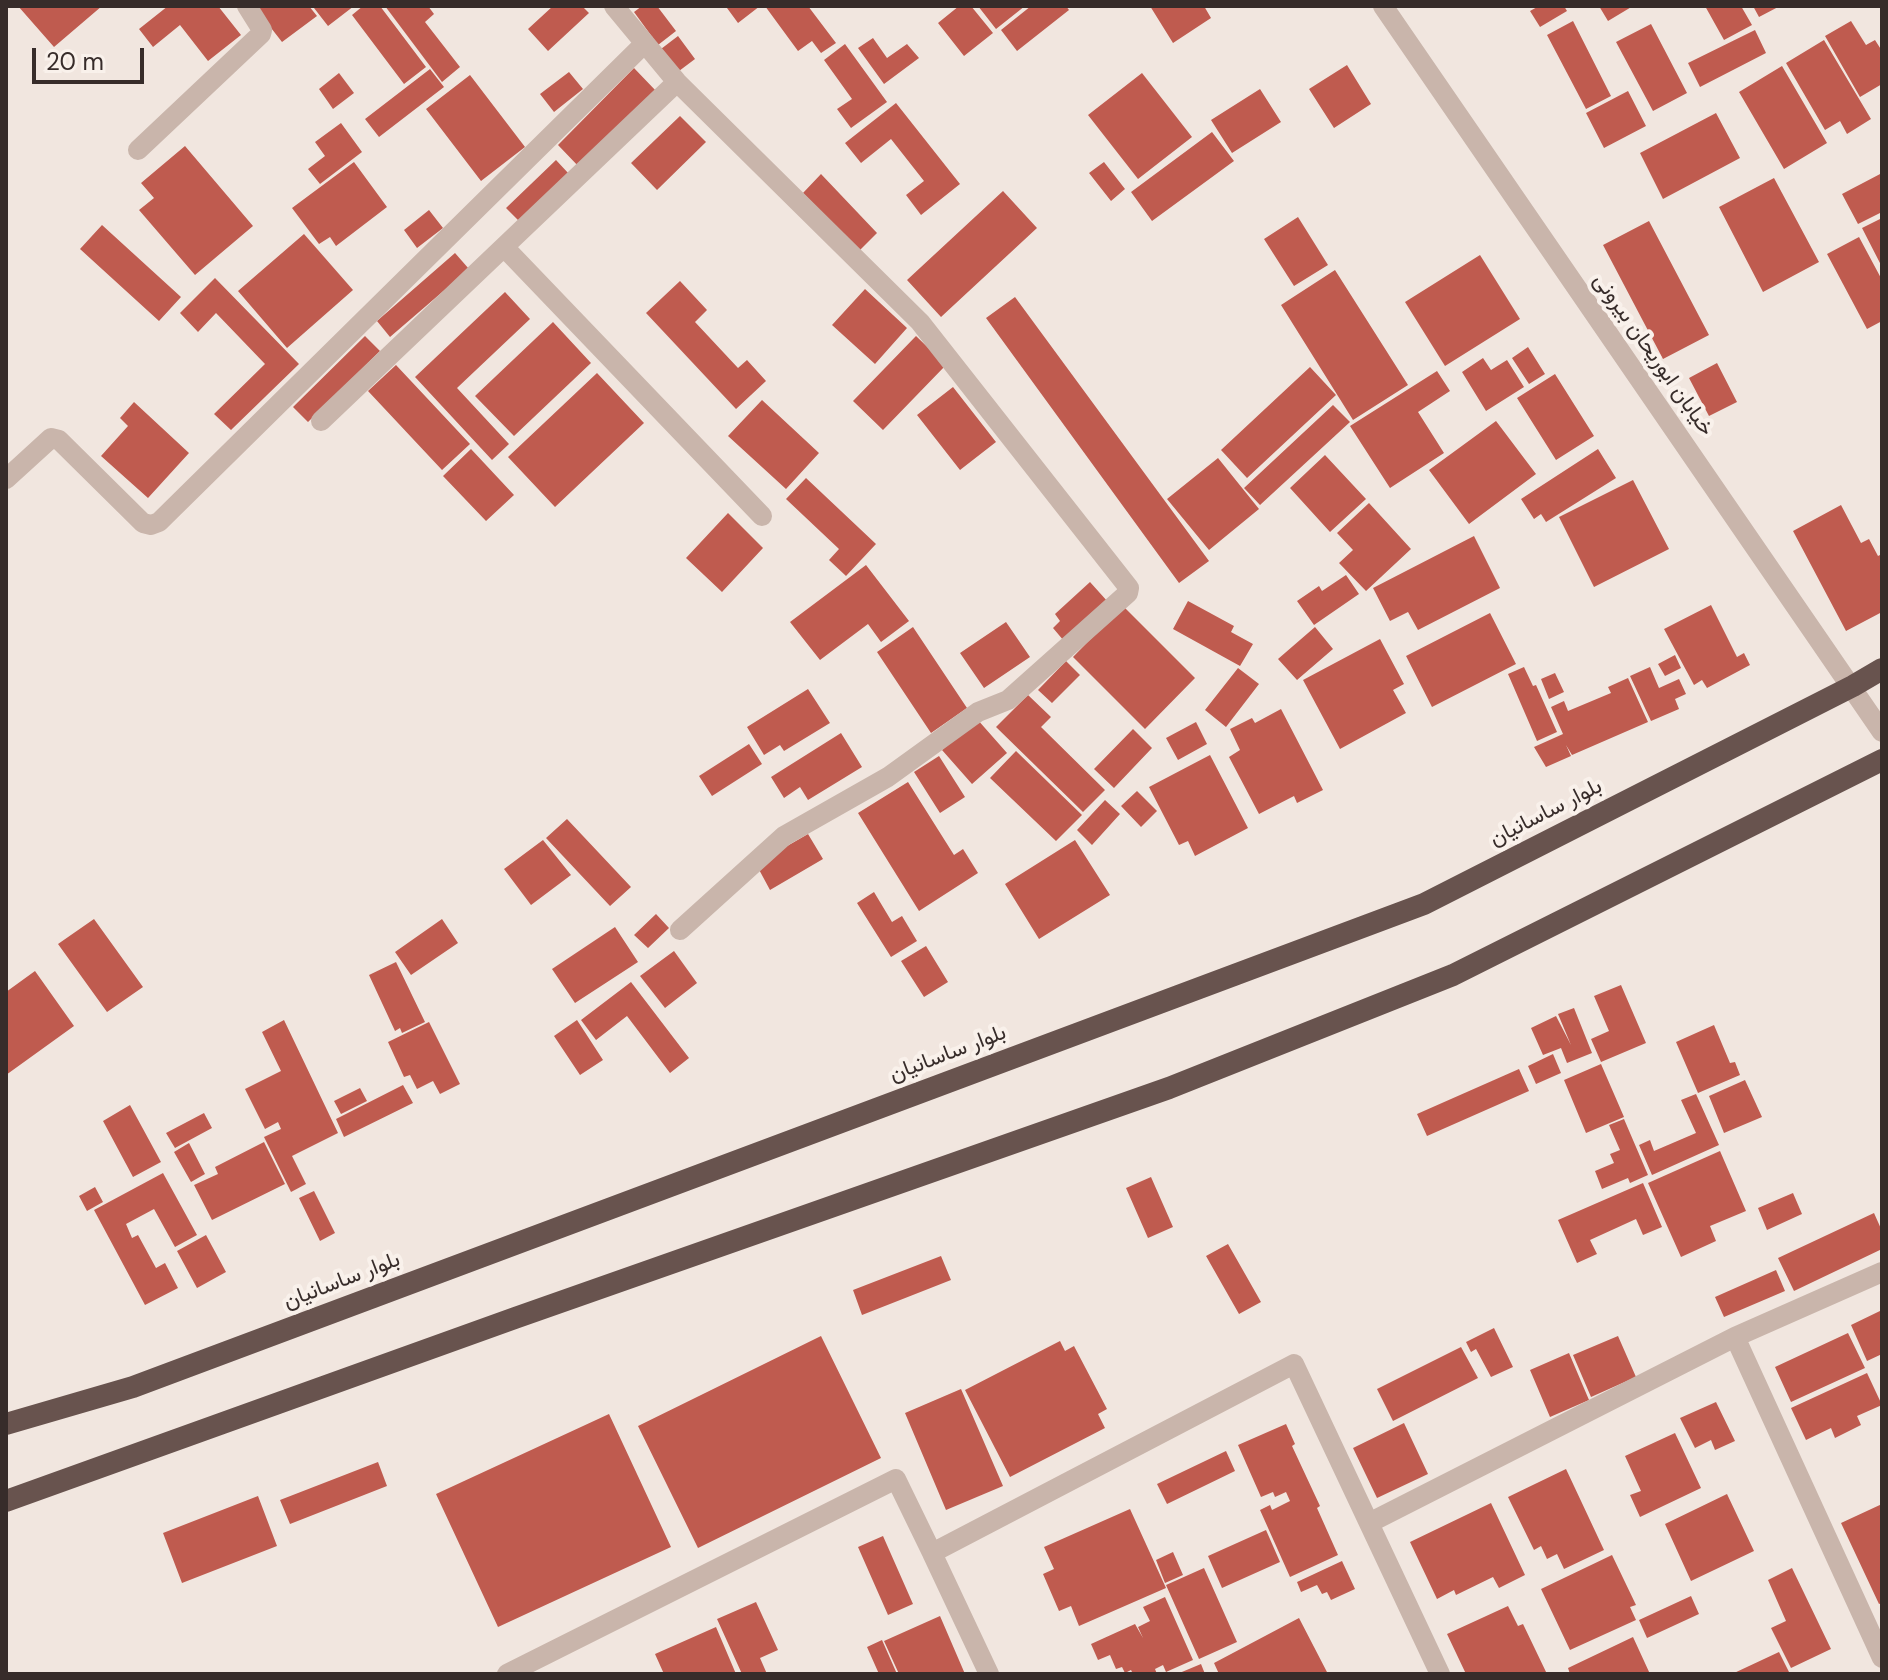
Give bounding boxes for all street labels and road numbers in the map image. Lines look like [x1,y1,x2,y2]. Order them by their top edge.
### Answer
street label: خیابان ابوریحان بیرونی [1587,269,1719,441]
street label: بلوار ساسانیان [1485,773,1607,853]
street label: بلوار ساسانیان [886,1020,1010,1088]
street label: بلوار ساسانیان [280,1247,404,1315]

